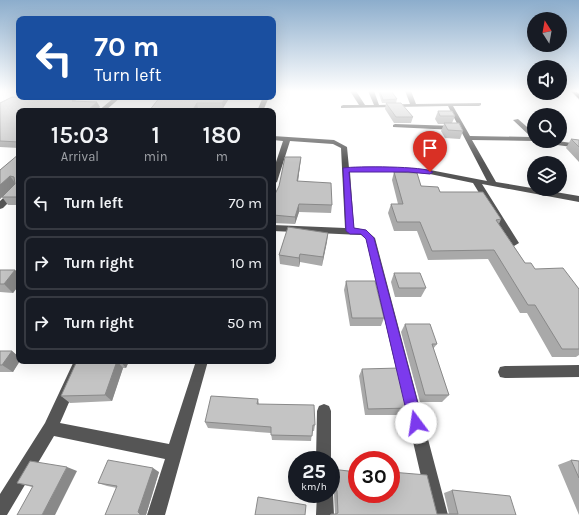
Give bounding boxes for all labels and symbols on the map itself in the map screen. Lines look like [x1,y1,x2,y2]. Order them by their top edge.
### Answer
north arrow [527,12,567,52]
pin [413,131,447,172]
position arrow [395,402,437,444]
speed limit sign: 30 [348,451,400,503]

